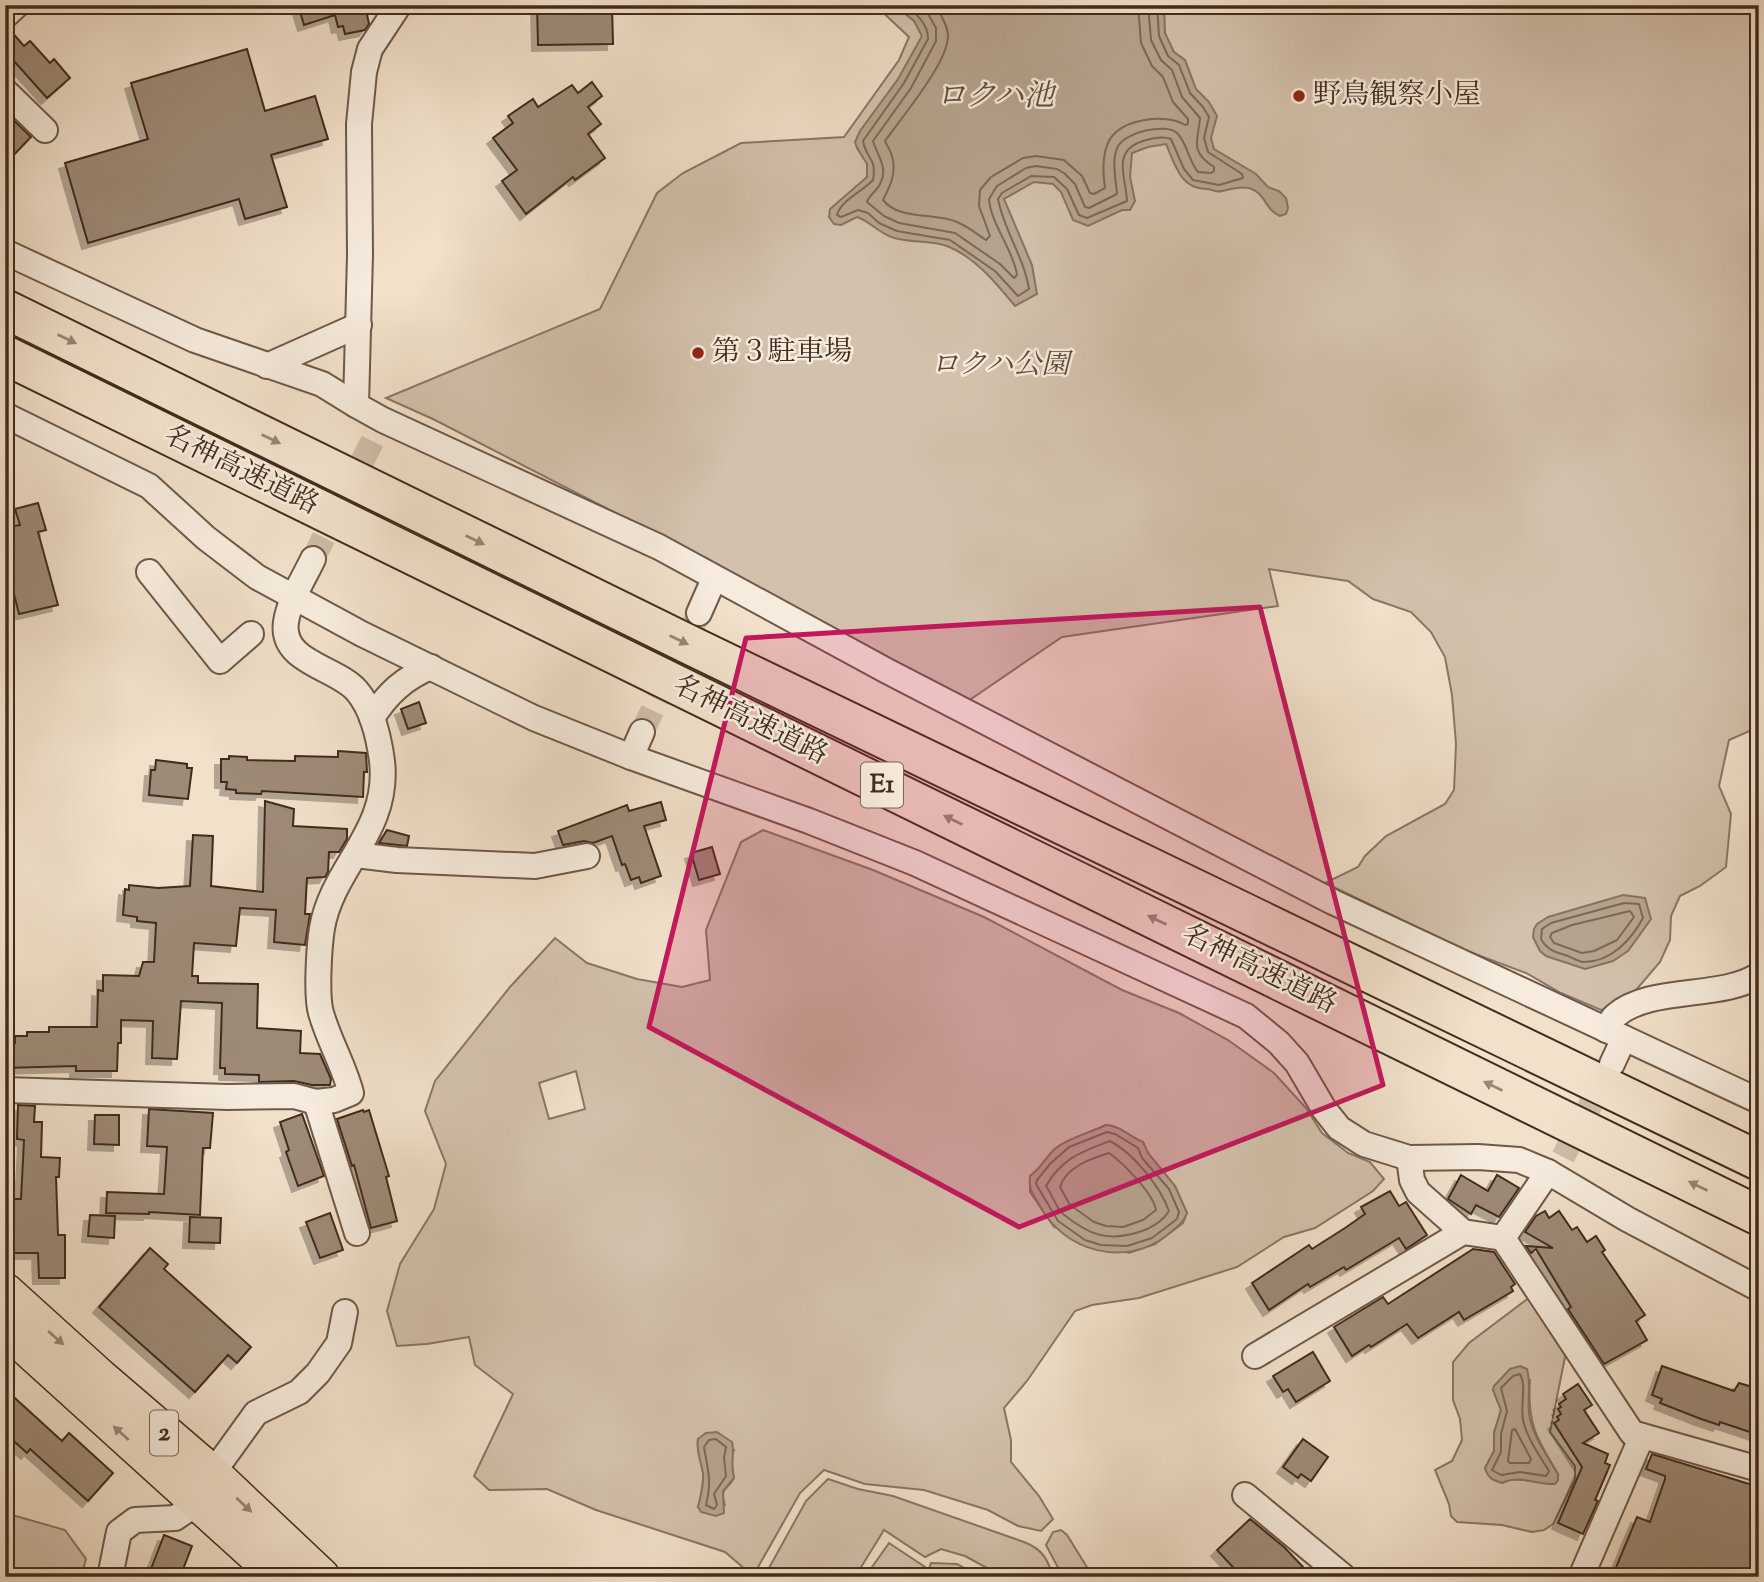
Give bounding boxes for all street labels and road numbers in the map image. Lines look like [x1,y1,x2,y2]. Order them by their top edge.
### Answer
street label: 名神高速道路 [157,416,325,526]
street label: 名神高速道路 [666,666,834,776]
road number: E1 [861,762,903,807]
street label: 名神高速道路 [1175,915,1343,1025]
road number: 2 [150,1410,178,1456]

